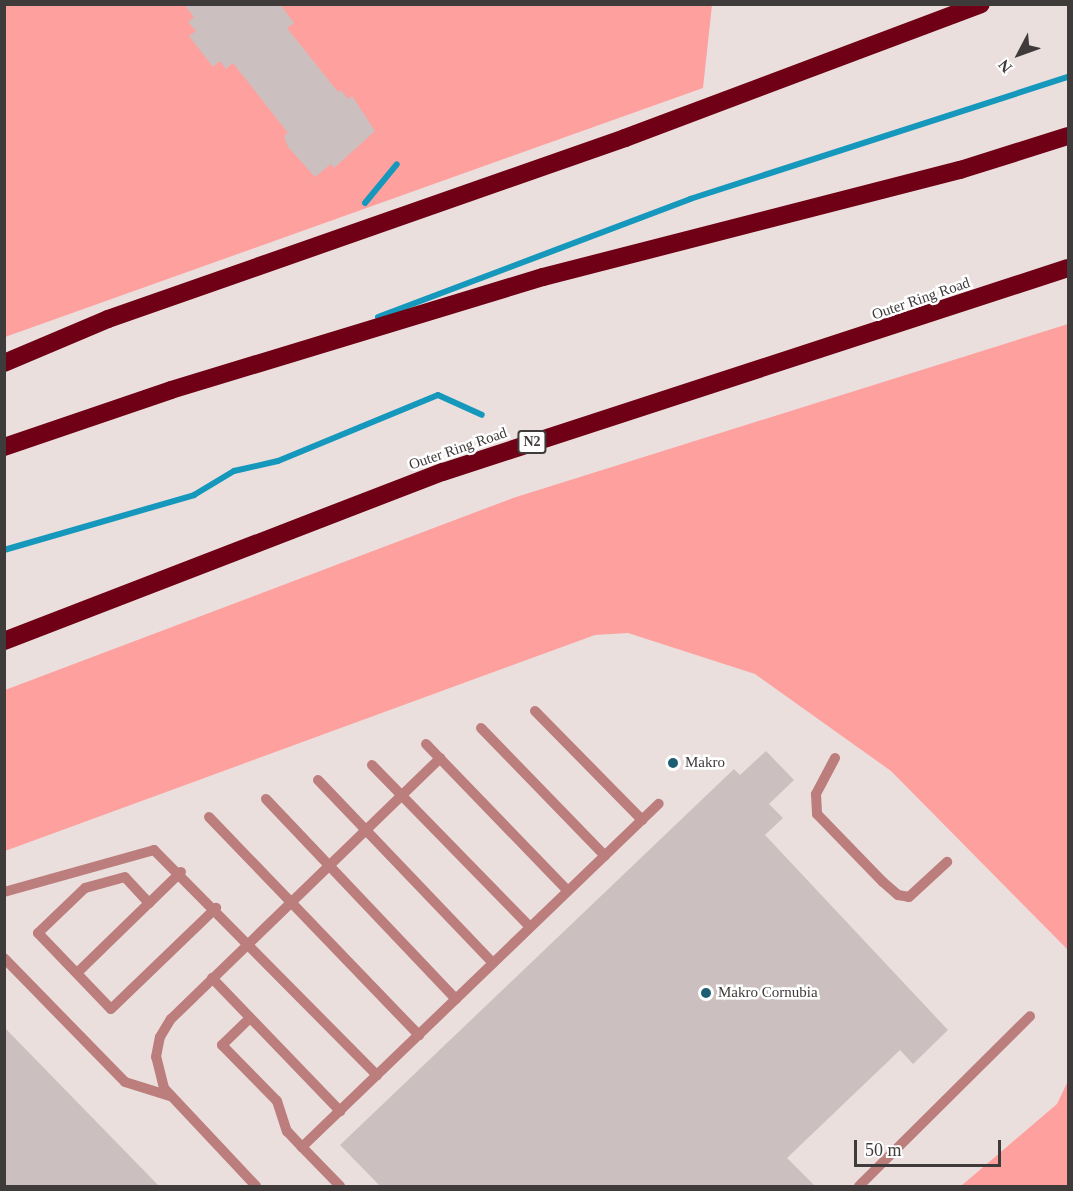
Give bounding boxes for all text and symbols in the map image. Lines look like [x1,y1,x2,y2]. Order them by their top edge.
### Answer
north arrow [989,24,1049,84]
text: N [995,56,1015,76]
street label: Outer Ring Road [870,274,972,324]
street label: Outer Ring Road [407,424,509,474]
road number: N2 [517,431,547,453]
place label: Makro [685,754,725,772]
marker: Makro [666,756,680,770]
place label: Makro Cornubia [718,984,818,1002]
marker: Makro Cornubia [699,986,713,1000]
scale bar [857,1128,1004,1166]
text: 50 m [865,1140,902,1160]

